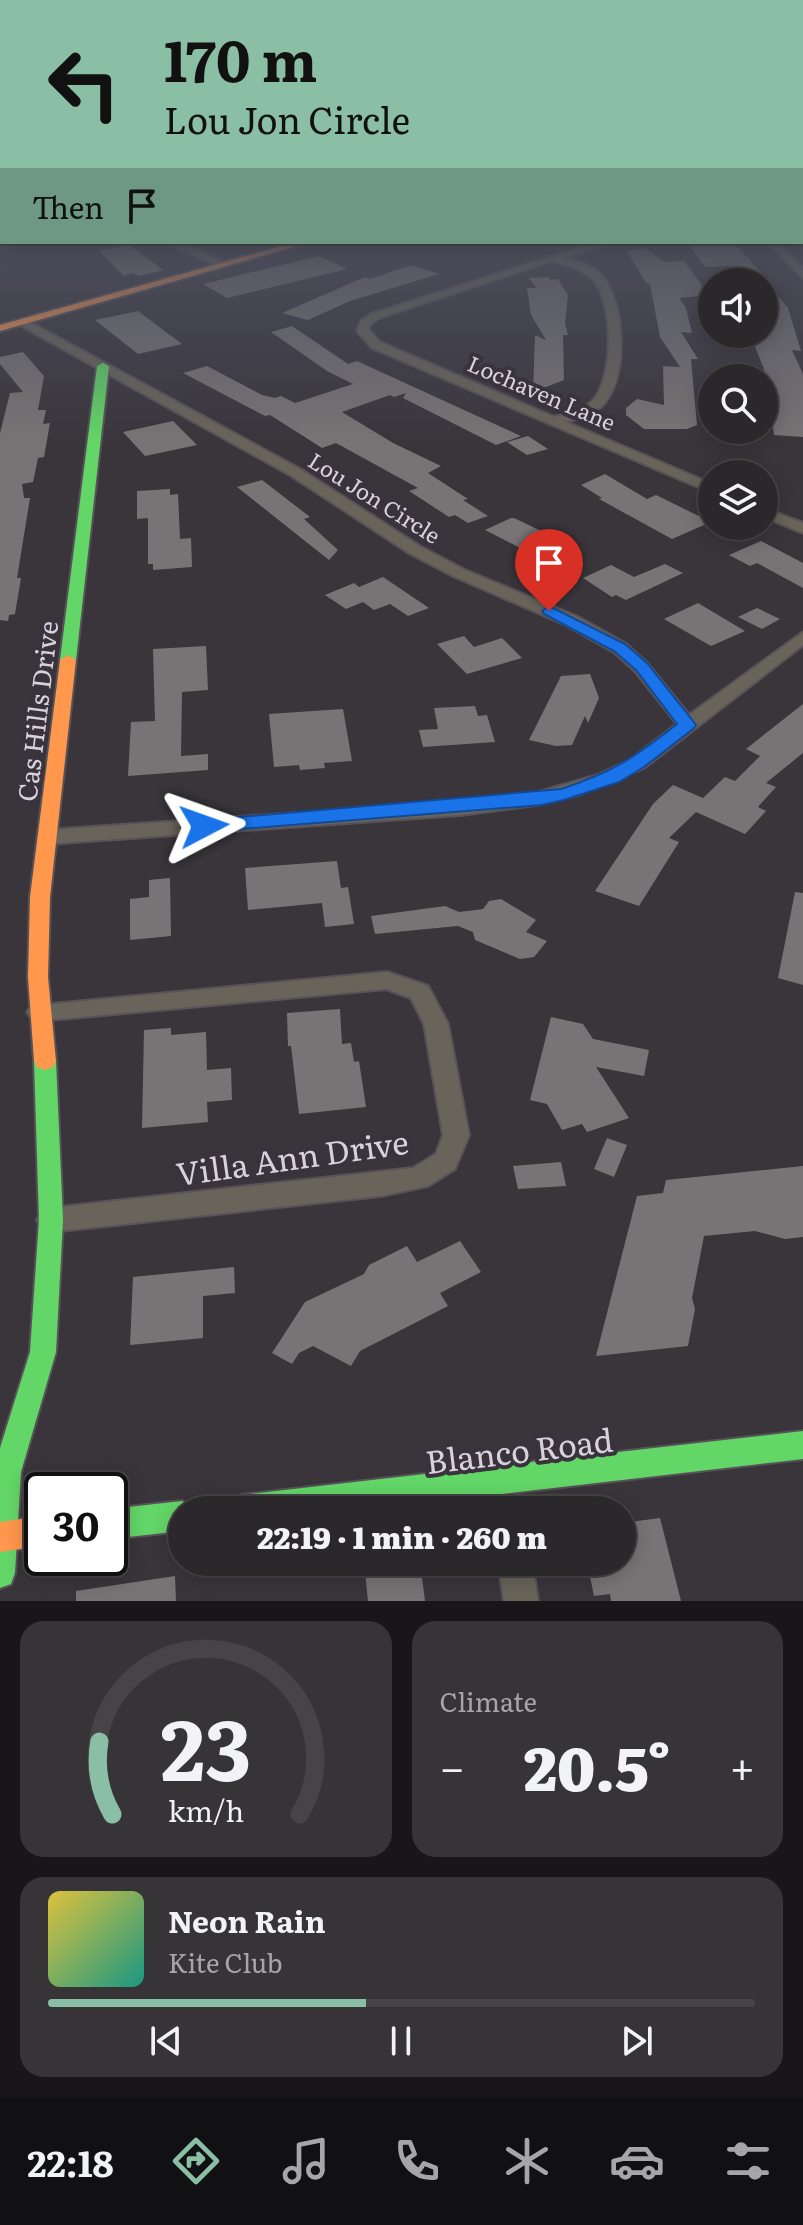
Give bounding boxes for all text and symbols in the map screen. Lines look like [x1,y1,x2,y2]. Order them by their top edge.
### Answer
text: 170 m [164,16,317,99]
icon: left [32,32,136,136]
text: Lou Jon Circle [164,92,410,145]
text: Then [32,184,104,228]
icon: arrive [120,184,164,228]
map controls [698,268,778,540]
button: sound [698,268,778,348]
street label: Lochaven Lane [463,346,621,438]
button: search [698,364,778,444]
street label: Lou Jon Circle [302,443,448,551]
button: layers [698,460,778,540]
pin [515,529,583,611]
icon: arrive [527,541,571,585]
street label: Cas Hills Drive [6,618,66,804]
position arrow [162,784,246,868]
street label: Villa Ann Drive [173,1116,411,1196]
street label: Blanco Road [423,1414,615,1484]
speed limit sign: 30 [24,1472,128,1576]
text: 22:19 · 1 min · 260 m [257,1514,547,1558]
text: Climate [440,1681,537,1720]
text: 23 [160,1683,251,1807]
text: 20.5° [524,1720,671,1809]
text: − [440,1732,465,1798]
text: + [729,1732,755,1798]
text: km/h [168,1788,244,1831]
text: Neon Rain [168,1898,326,1942]
text: Kite Club [168,1942,283,1981]
icon: previous [144,2019,188,2063]
icon: pause [379,2019,423,2063]
icon: next [615,2019,659,2063]
icon: directions [168,2133,224,2189]
icon: music [278,2133,334,2189]
icon: phone [389,2133,445,2189]
icon: climate [499,2133,555,2189]
icon: car [609,2133,665,2189]
icon: filters [720,2133,776,2189]
text: 22:18 [27,2135,114,2188]

